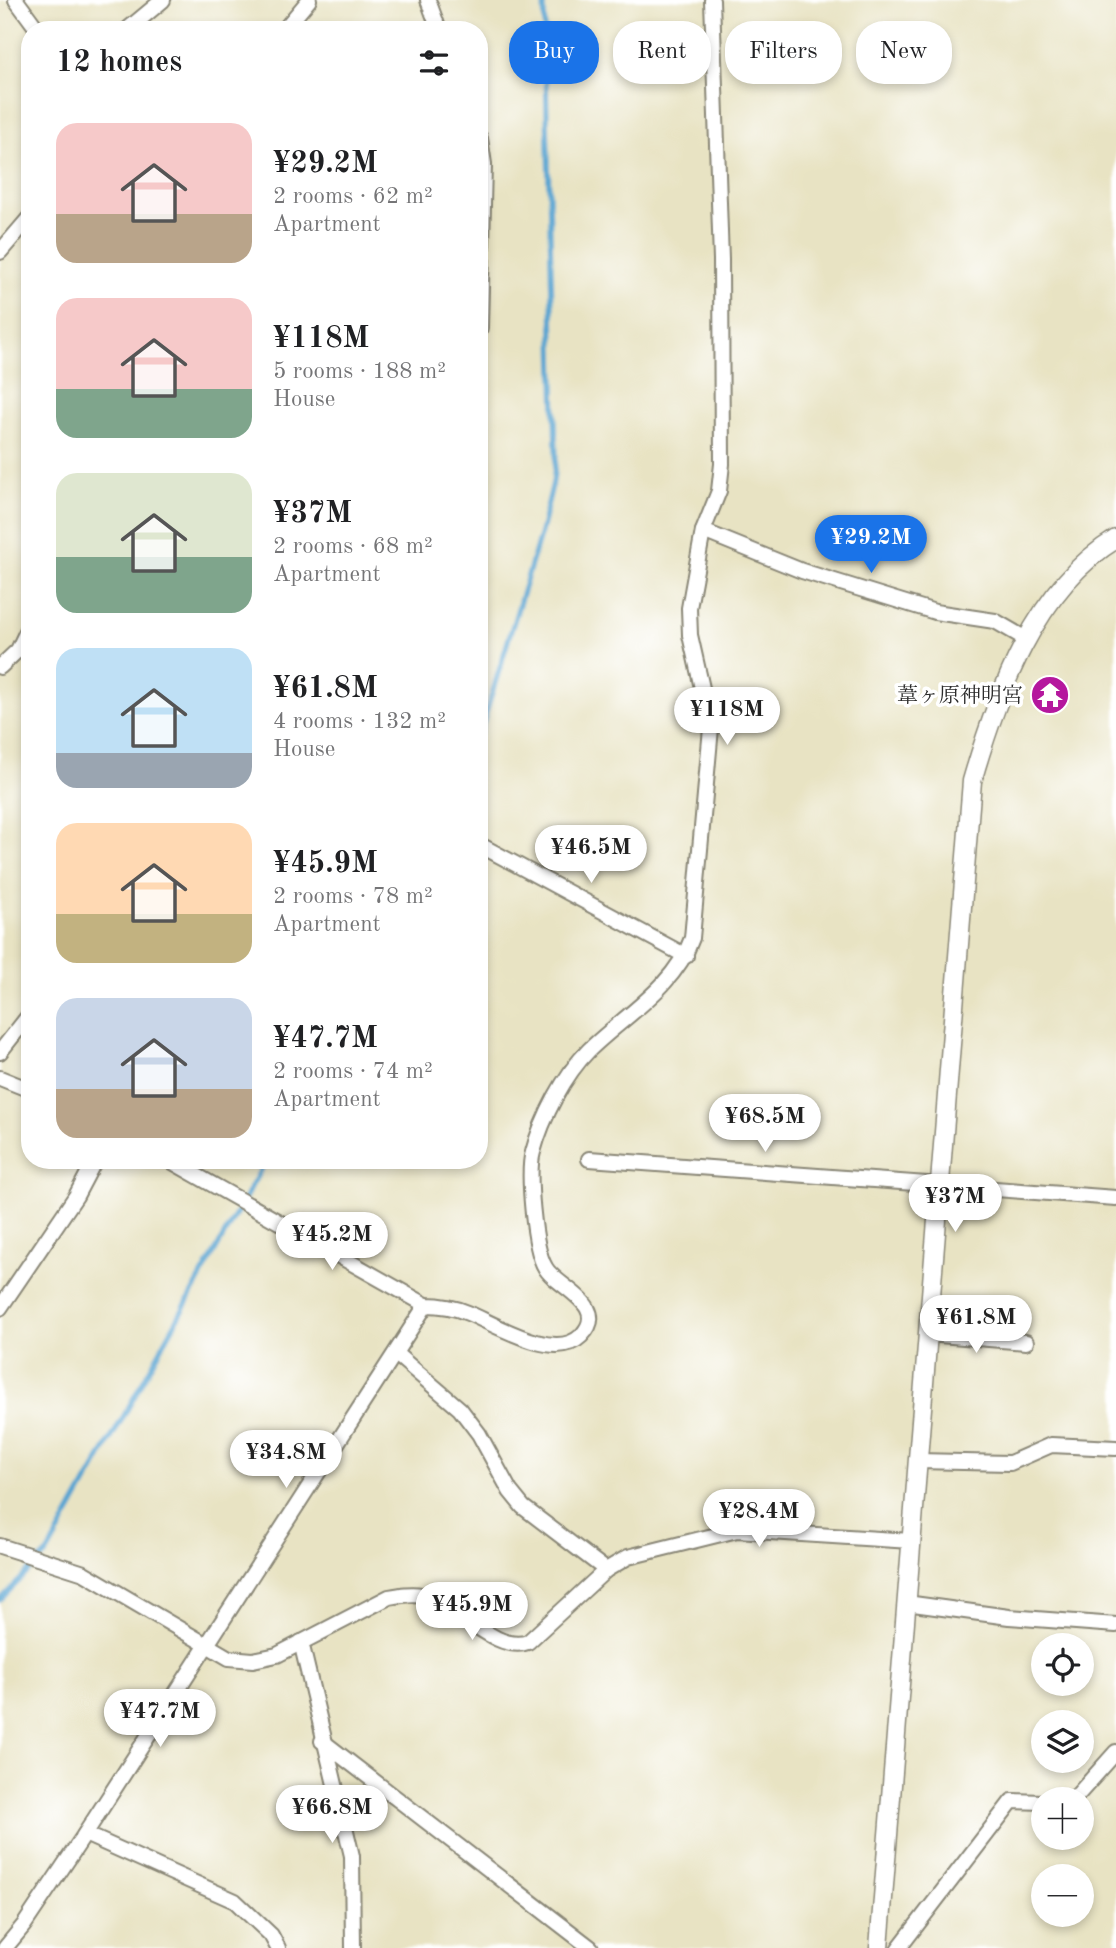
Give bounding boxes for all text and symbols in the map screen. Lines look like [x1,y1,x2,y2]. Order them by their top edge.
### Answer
chip: Buy [509,21,599,84]
chip: Rent [613,21,711,84]
chip: Filters [725,21,842,84]
chip: New [856,21,952,84]
icon: filters [415,44,453,82]
text: 12 homes [56,48,182,78]
text: ¥29.2M [273,149,378,179]
icon: home [112,151,196,235]
text: 2 rooms · 62 m² [273,185,433,208]
text: Apartment [273,213,381,236]
text: ¥118M [273,324,369,354]
icon: home [112,326,196,410]
text: 5 rooms · 188 m² [273,360,446,383]
text: House [273,388,335,411]
text: ¥37M [273,499,352,529]
icon: home [112,501,196,585]
pin: ¥29.2M [814,516,928,575]
text: ¥29.2M [831,526,911,549]
text: 2 rooms · 68 m² [273,535,433,558]
text: Apartment [273,563,381,586]
text: ¥61.8M [273,674,378,704]
temple icon: 葦ヶ原神明宮 [1029,674,1071,716]
icon: home [112,676,196,760]
place label: 葦ヶ原神明宮 [897,684,1023,707]
pin: ¥118M [678,688,776,747]
text: ¥118M [690,698,764,721]
text: 4 rooms · 132 m² [273,710,446,733]
text: House [273,738,335,761]
pin: ¥46.5M [534,826,648,885]
text: ¥46.5M [551,836,631,859]
text: ¥45.9M [273,849,378,879]
icon: home [112,851,196,935]
text: 2 rooms · 78 m² [273,885,433,908]
text: Apartment [273,913,381,936]
text: ¥47.7M [273,1024,378,1054]
icon: home [112,1026,196,1110]
text: 2 rooms · 74 m² [273,1060,433,1083]
text: Apartment [273,1088,381,1111]
pin: ¥68.5M [708,1094,822,1154]
text: ¥68.5M [725,1105,805,1128]
pin: ¥37M [914,1174,996,1234]
text: ¥37M [925,1185,985,1208]
pin: ¥45.2M [275,1212,389,1272]
text: ¥45.2M [292,1223,372,1246]
pin: ¥61.8M [919,1296,1033,1355]
text: ¥61.8M [936,1306,1016,1329]
pin: ¥34.8M [229,1430,343,1490]
text: ¥34.8M [246,1441,326,1464]
pin: ¥28.4M [702,1490,816,1549]
text: ¥28.4M [719,1500,799,1523]
pin: ¥45.9M [415,1582,529,1642]
text: ¥45.9M [432,1593,512,1616]
map controls [1031,1633,1094,1927]
button: locate [1031,1633,1094,1696]
pin: ¥47.7M [103,1690,217,1749]
text: ¥47.7M [120,1700,200,1723]
button: layers [1031,1710,1094,1773]
pin: ¥66.8M [275,1786,389,1845]
button: + [1031,1787,1094,1850]
text: ¥66.8M [292,1796,372,1819]
button: − [1031,1864,1094,1927]

